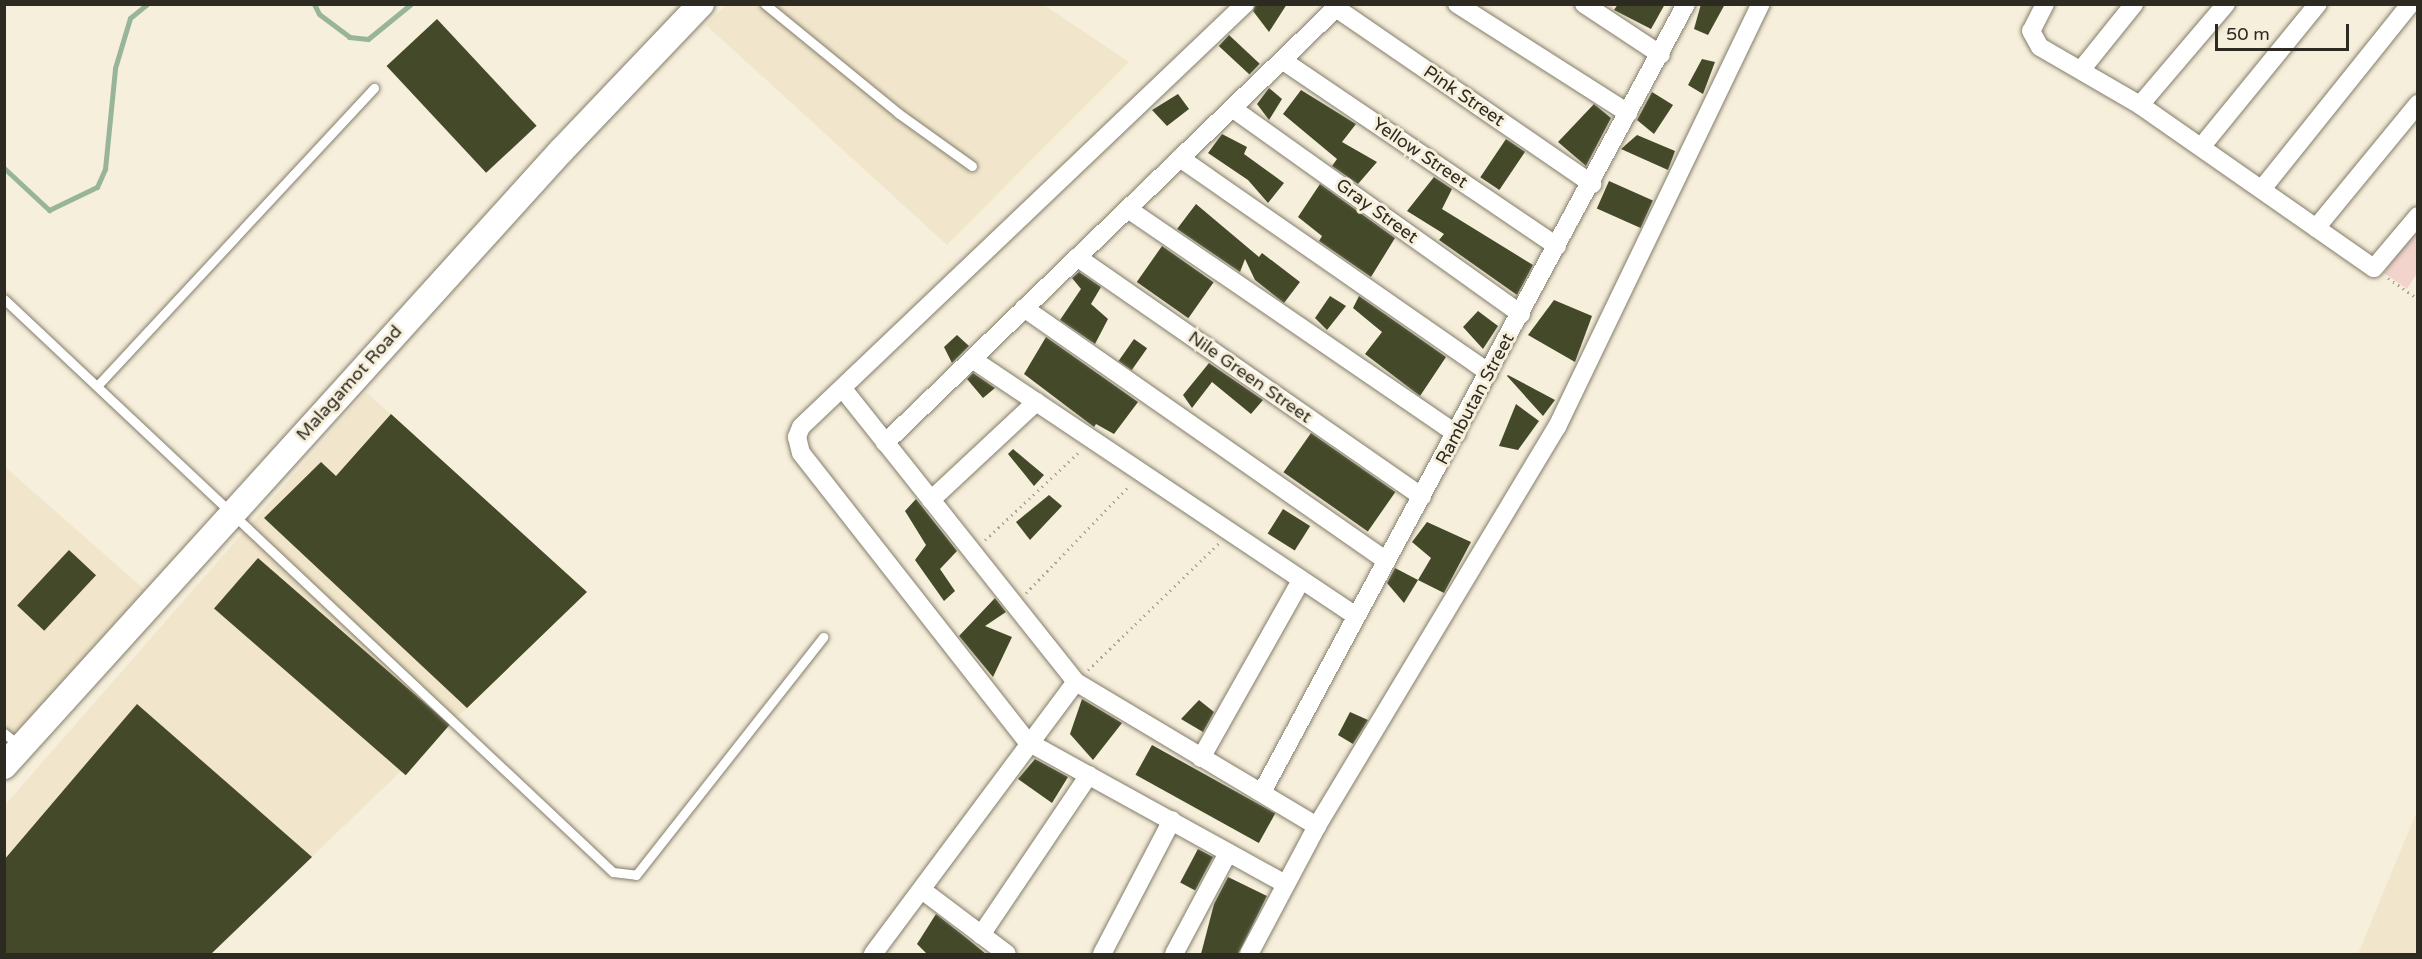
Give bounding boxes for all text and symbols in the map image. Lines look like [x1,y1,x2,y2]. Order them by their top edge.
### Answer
scale bar [2218,12,2352,50]
text: 50 m [2226,23,2270,45]
street label: Pink Street [1419,61,1509,131]
street label: Yellow Street [1368,113,1472,193]
street label: Gray Street [1332,174,1422,248]
street label: Malagamot Road [292,321,406,445]
street label: Nile Green Street [1184,326,1316,428]
street label: Rambutan Street [1431,330,1519,468]

